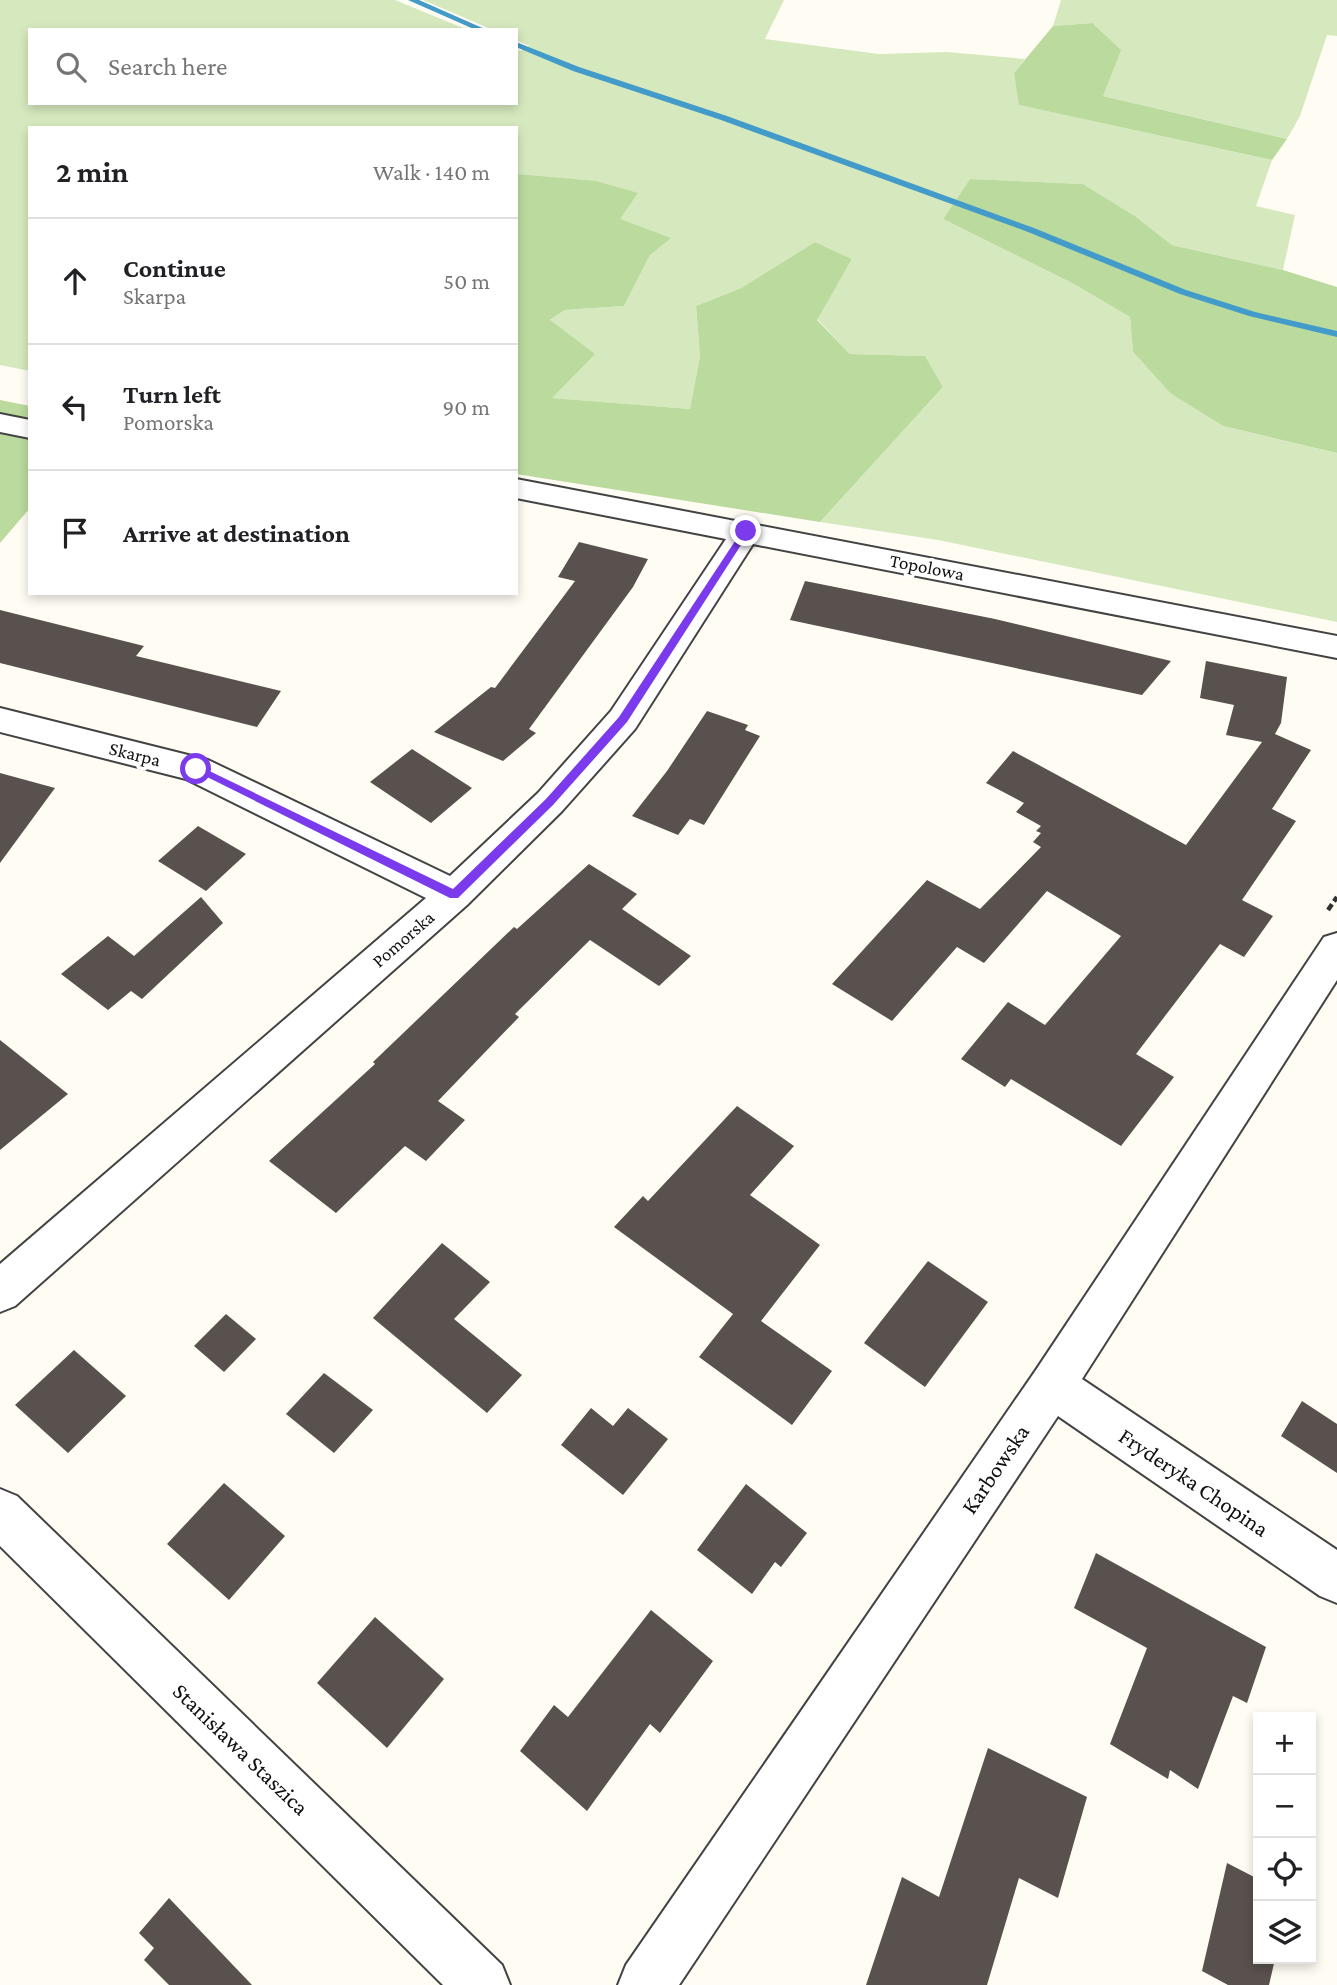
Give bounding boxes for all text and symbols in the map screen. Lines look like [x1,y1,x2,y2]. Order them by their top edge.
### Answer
search box [28,28,518,105]
icon: search [52,48,90,86]
text: Search here [108,52,227,81]
text: 2 min [56,155,128,188]
text: Walk · 140 m [373,159,490,185]
text: Continue [123,254,226,283]
icon: ahead [56,262,94,300]
text: 50 m [443,268,490,294]
text: Skarpa [123,283,186,309]
text: Turn left [123,380,221,409]
icon: left [56,388,94,426]
text: 90 m [443,394,490,420]
text: Pomorska [123,409,214,435]
icon: arrive [56,514,94,552]
route end [730,515,761,546]
text: Arrive at destination [123,519,350,548]
street label: Topolowa [888,549,966,585]
street label: Skarpa [107,737,163,771]
route start [180,753,211,784]
street label: Pomorska [368,906,438,972]
street label: Karbowska [956,1419,1035,1519]
street label: Fryderyka Chopina [1114,1422,1274,1542]
street label: Stanisława Staszica [168,1678,314,1821]
map controls [1253,1712,1316,1964]
button: + [1253,1712,1316,1775]
button: − [1253,1775,1316,1838]
button: locate [1253,1838,1316,1901]
button: layers [1253,1901,1316,1964]

